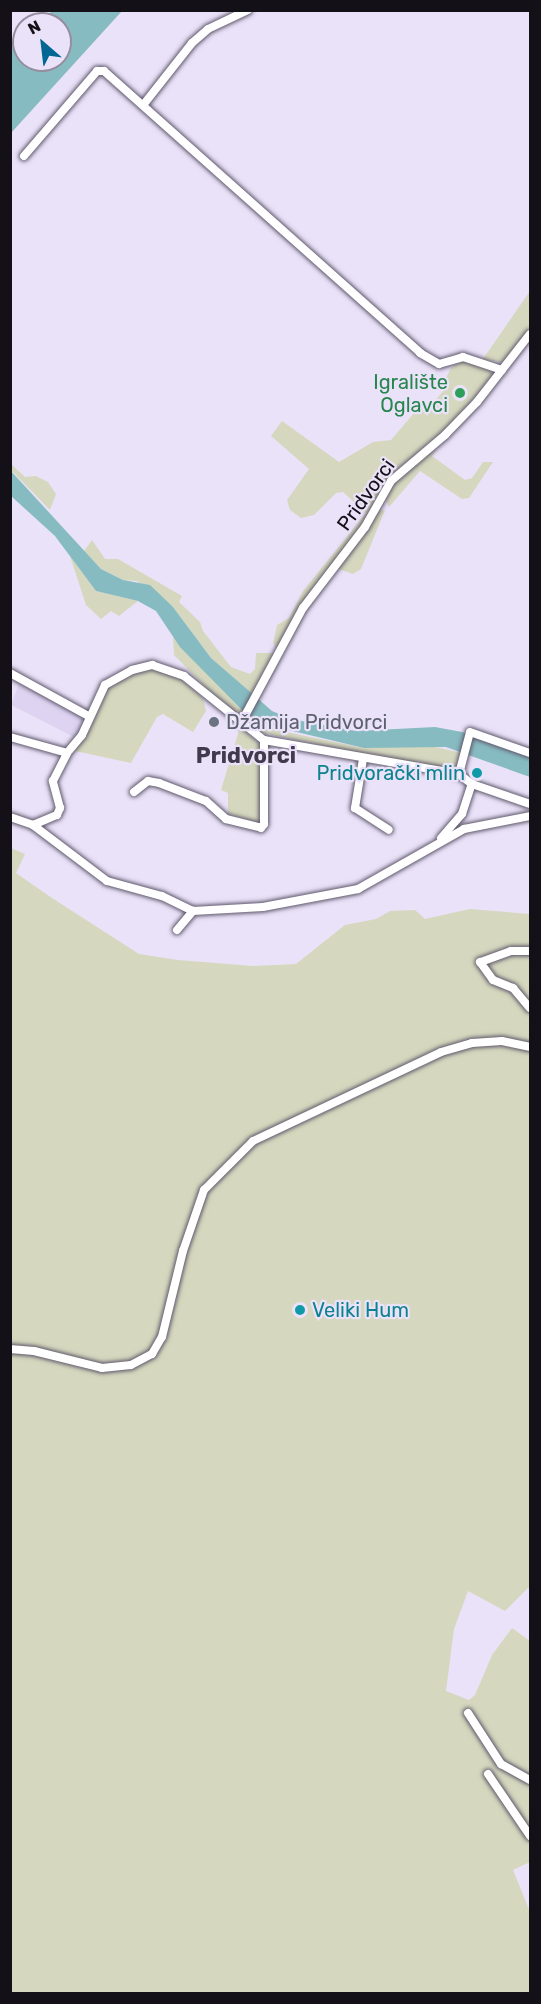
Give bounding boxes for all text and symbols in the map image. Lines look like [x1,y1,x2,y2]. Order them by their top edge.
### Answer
north arrow [12,12,72,72]
text: N [25,16,44,39]
place label: Igralište Oglavci [373,370,448,417]
marker: Igralište Oglavci [453,386,467,400]
street label: Pridvorci [332,455,400,535]
place label: Džamija Pridvorci [226,710,387,734]
marker: Džamija Pridvorci [207,715,221,729]
district label: Pridvorci [196,743,296,769]
place label: Pridvorački mlin [316,761,465,785]
marker: Pridvorački mlin [470,766,484,780]
place label: Veliki Hum [312,1298,409,1322]
marker: Veliki Hum [293,1303,307,1317]

